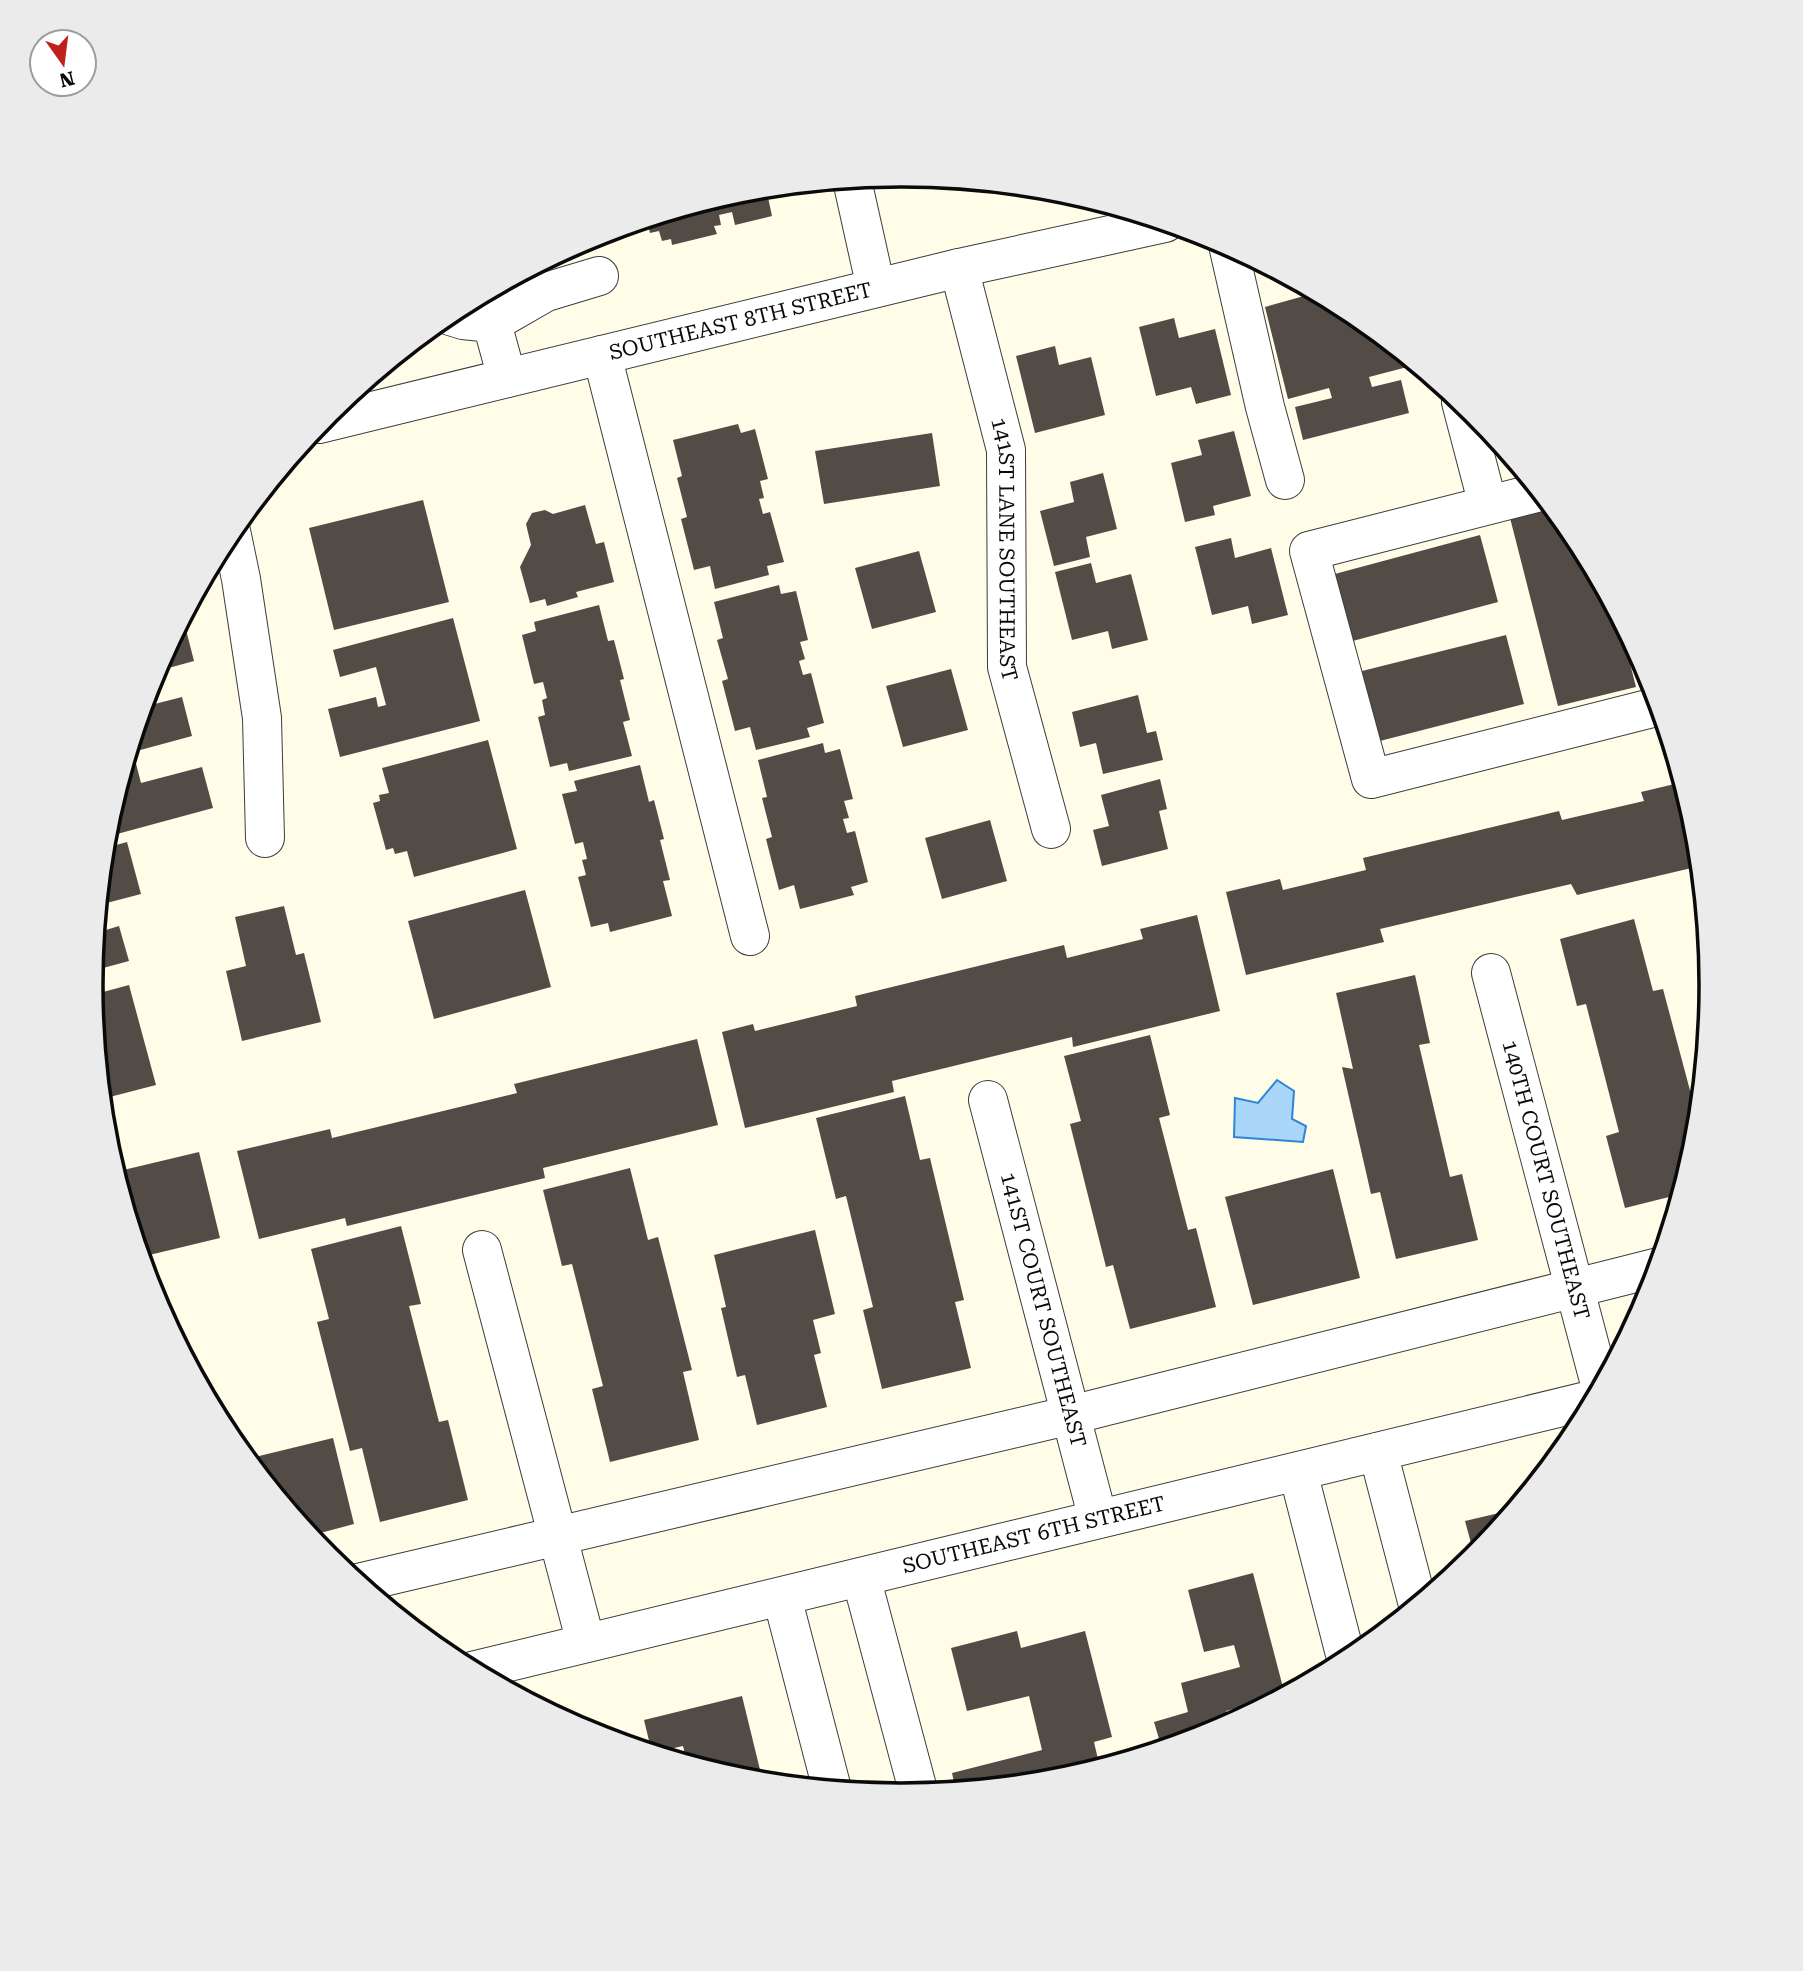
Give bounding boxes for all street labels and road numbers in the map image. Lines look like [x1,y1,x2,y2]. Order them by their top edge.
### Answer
street label: SOUTHEAST 8TH STREET [607,278,874,365]
street label: 141ST LANE SOUTHEAST [986,415,1022,684]
street label: 140TH COURT SOUTHEAST [1497,1038,1594,1322]
street label: 141ST COURT SOUTHEAST [996,1170,1091,1450]
street label: SOUTHEAST 6TH STREET [900,1492,1168,1578]

